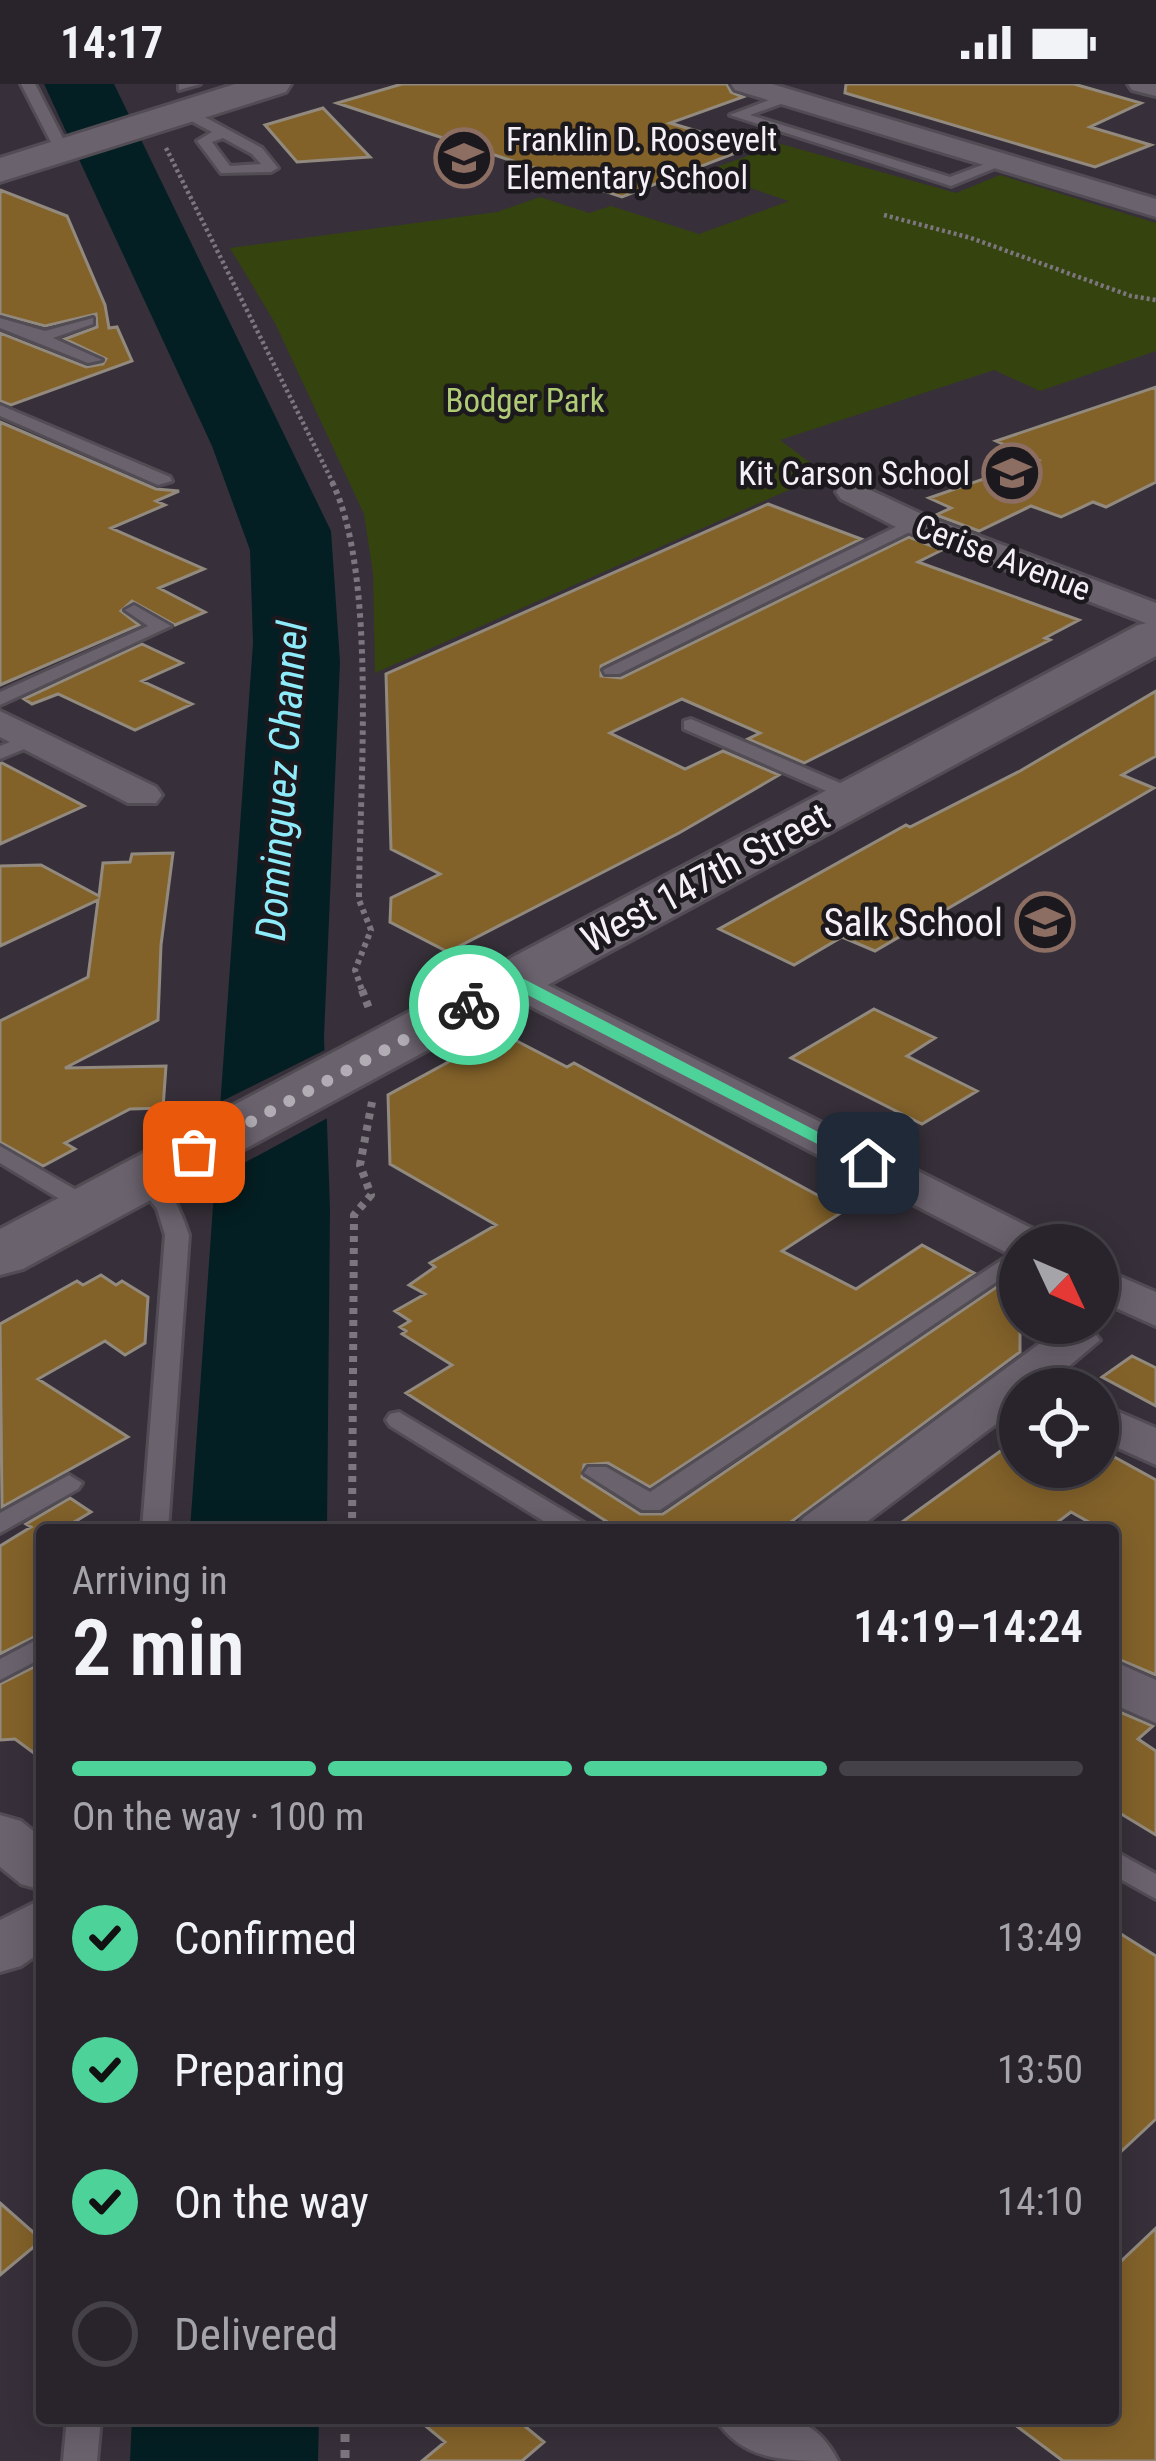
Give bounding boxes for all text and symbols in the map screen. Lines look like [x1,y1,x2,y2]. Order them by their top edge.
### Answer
text: 14:17 [60,16,163,69]
place label: Franklin D. Roosevelt Elementary School [506,120,777,197]
school or university icon: Franklin D. Roosevelt Elementary School [433,127,495,189]
park label: Bodger Park [445,381,605,420]
school or university icon: Kit Carson School [981,442,1043,504]
place label: Kit Carson School [738,454,970,493]
street label: Cerise Avenue [910,506,1096,609]
water label: Dominguez Channel [246,619,317,942]
street label: West 147th Street [574,793,837,963]
school or university icon: Salk School [1014,891,1076,953]
place label: Salk School [823,900,1003,946]
courier [409,945,529,1065]
icon: bike [436,972,502,1038]
pin [143,1101,245,1203]
pin [817,1112,919,1214]
icon: bag [161,1119,227,1185]
icon: home [835,1130,901,1196]
north arrow [999,1224,1119,1344]
map controls [999,1224,1119,1488]
button: locate [999,1368,1119,1488]
text: Arriving in [72,1558,228,1604]
text: 14:19–14:24 [853,1600,1083,1653]
text: 2 min [72,1603,245,1694]
text: On the way · 100 m [72,1794,364,1840]
icon: check [72,1905,138,1971]
text: Confirmed [174,1912,357,1965]
text: 13:49 [997,1915,1083,1961]
icon: check [72,2037,138,2103]
text: Preparing [174,2044,345,2097]
text: 13:50 [997,2047,1083,2093]
icon: check [72,2169,138,2235]
text: On the way [174,2176,369,2229]
text: 14:10 [997,2179,1083,2225]
text: Delivered [174,2308,338,2361]

